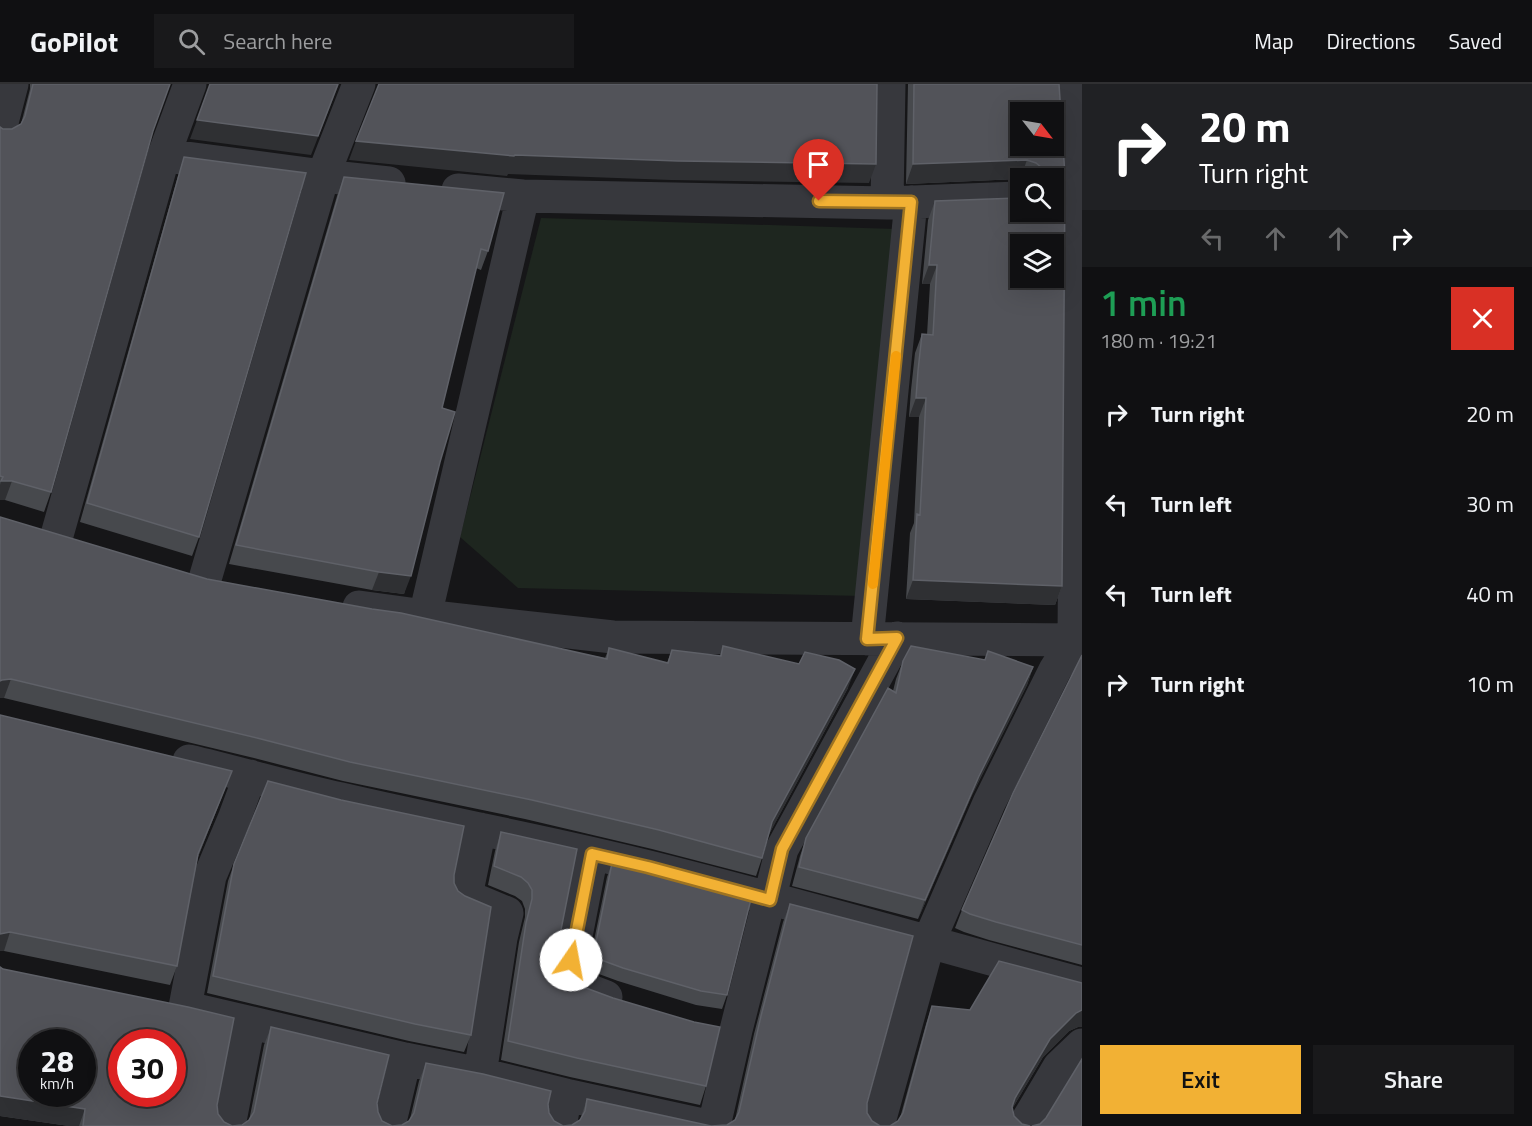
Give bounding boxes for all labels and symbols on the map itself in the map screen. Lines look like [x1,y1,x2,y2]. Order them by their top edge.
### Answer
north arrow [1010,102,1064,156]
pin [793,139,844,201]
position arrow [539,928,603,992]
speed limit sign: 30 [108,1029,186,1107]

